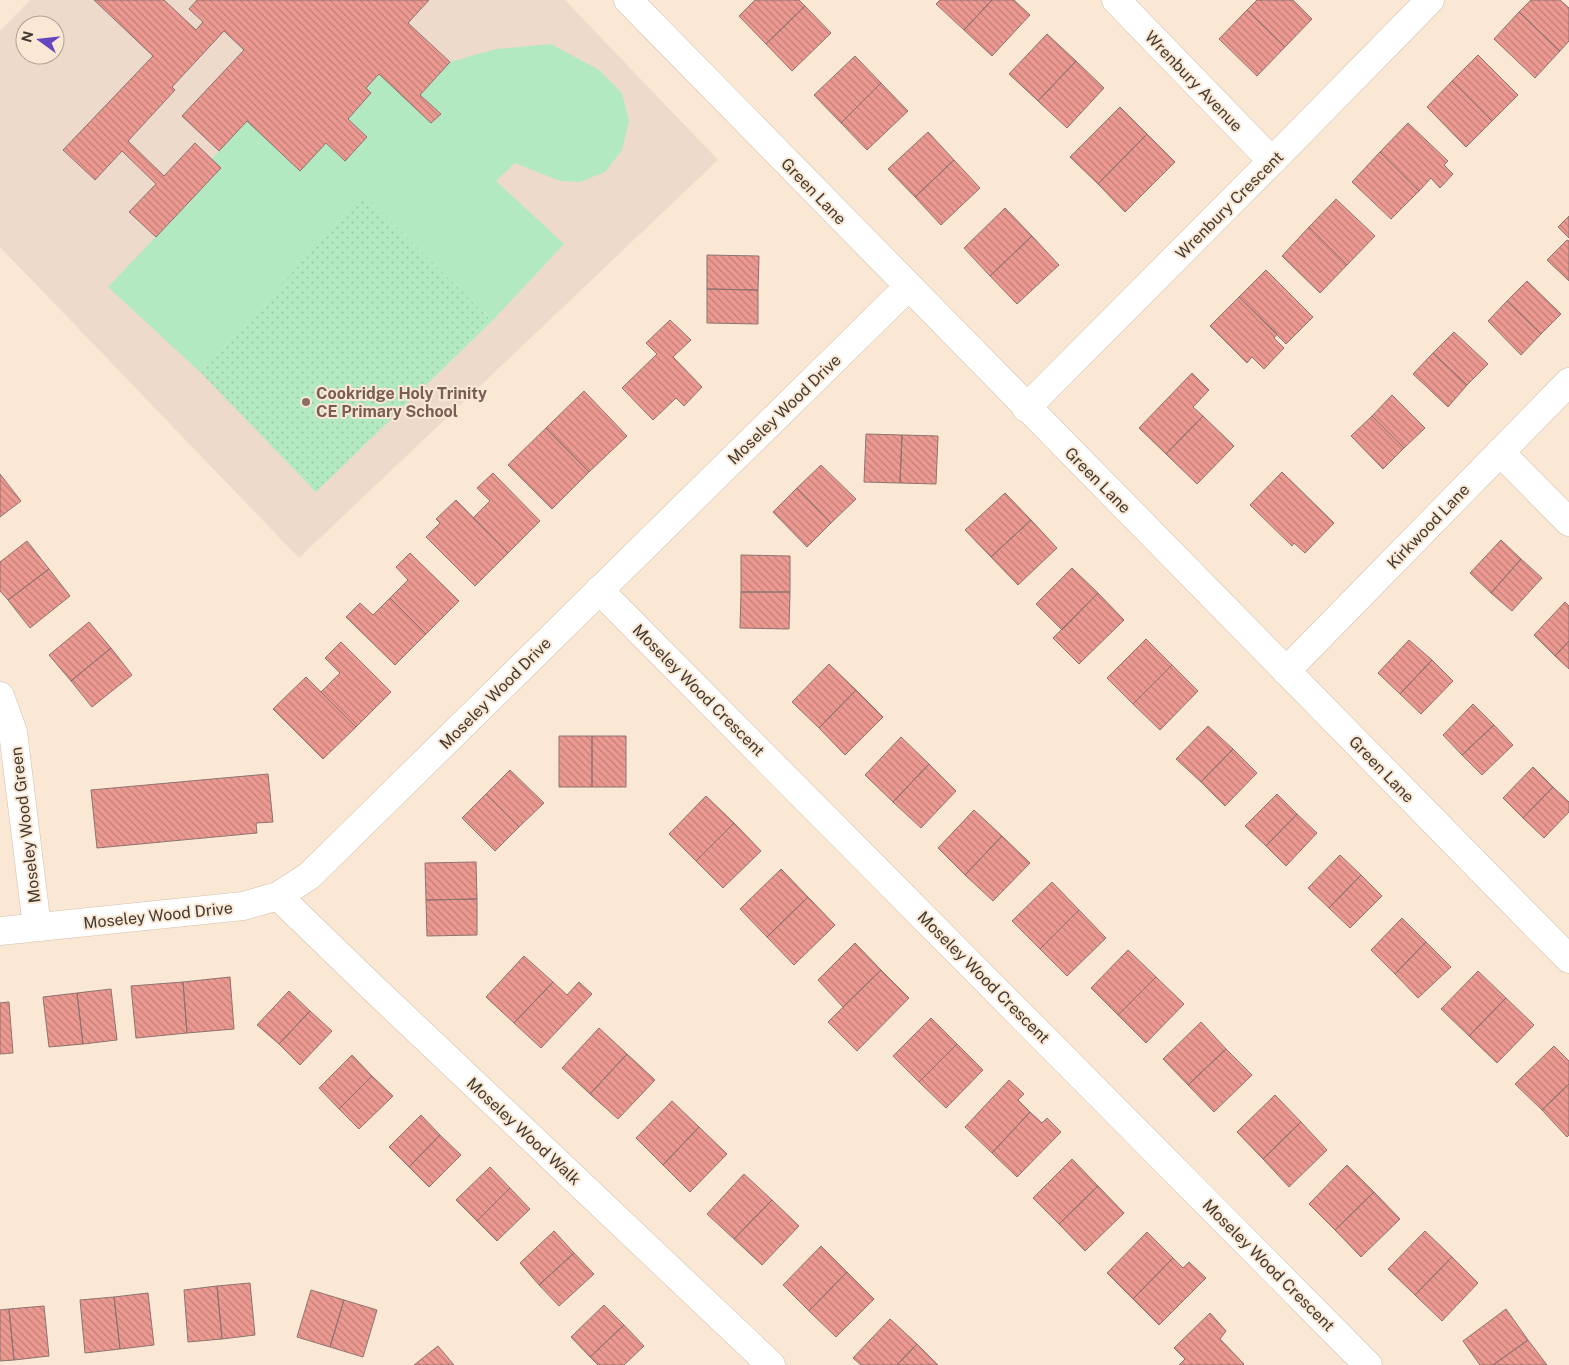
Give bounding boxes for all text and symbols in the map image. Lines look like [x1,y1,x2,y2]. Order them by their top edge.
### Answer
north arrow [15,15,65,65]
street label: Wrenbury Avenue [1141,27,1246,136]
text: N [18,29,37,44]
street label: Wrenbury Crescent [1172,148,1287,263]
street label: Green Lane [777,154,850,229]
street label: Moseley Wood Drive [724,350,845,468]
place label: Cookridge Holy Trinity CE Primary School [316,384,487,421]
marker: Cookridge Holy Trinity CE Primary School [300,396,312,408]
street label: Green Lane [1061,444,1134,517]
street label: Kirkwood Lane [1383,480,1474,573]
street label: Moseley Wood Crescent [629,620,769,760]
street label: Moseley Wood Drive [436,634,555,753]
street label: Green Lane [1345,732,1418,807]
street label: Moseley Wood Green [7,746,44,904]
street label: Moseley Wood Drive [82,898,234,933]
street label: Moseley Wood Crescent [914,907,1054,1047]
street label: Moseley Wood Walk [463,1074,584,1189]
street label: Moseley Wood Crescent [1199,1195,1339,1335]

